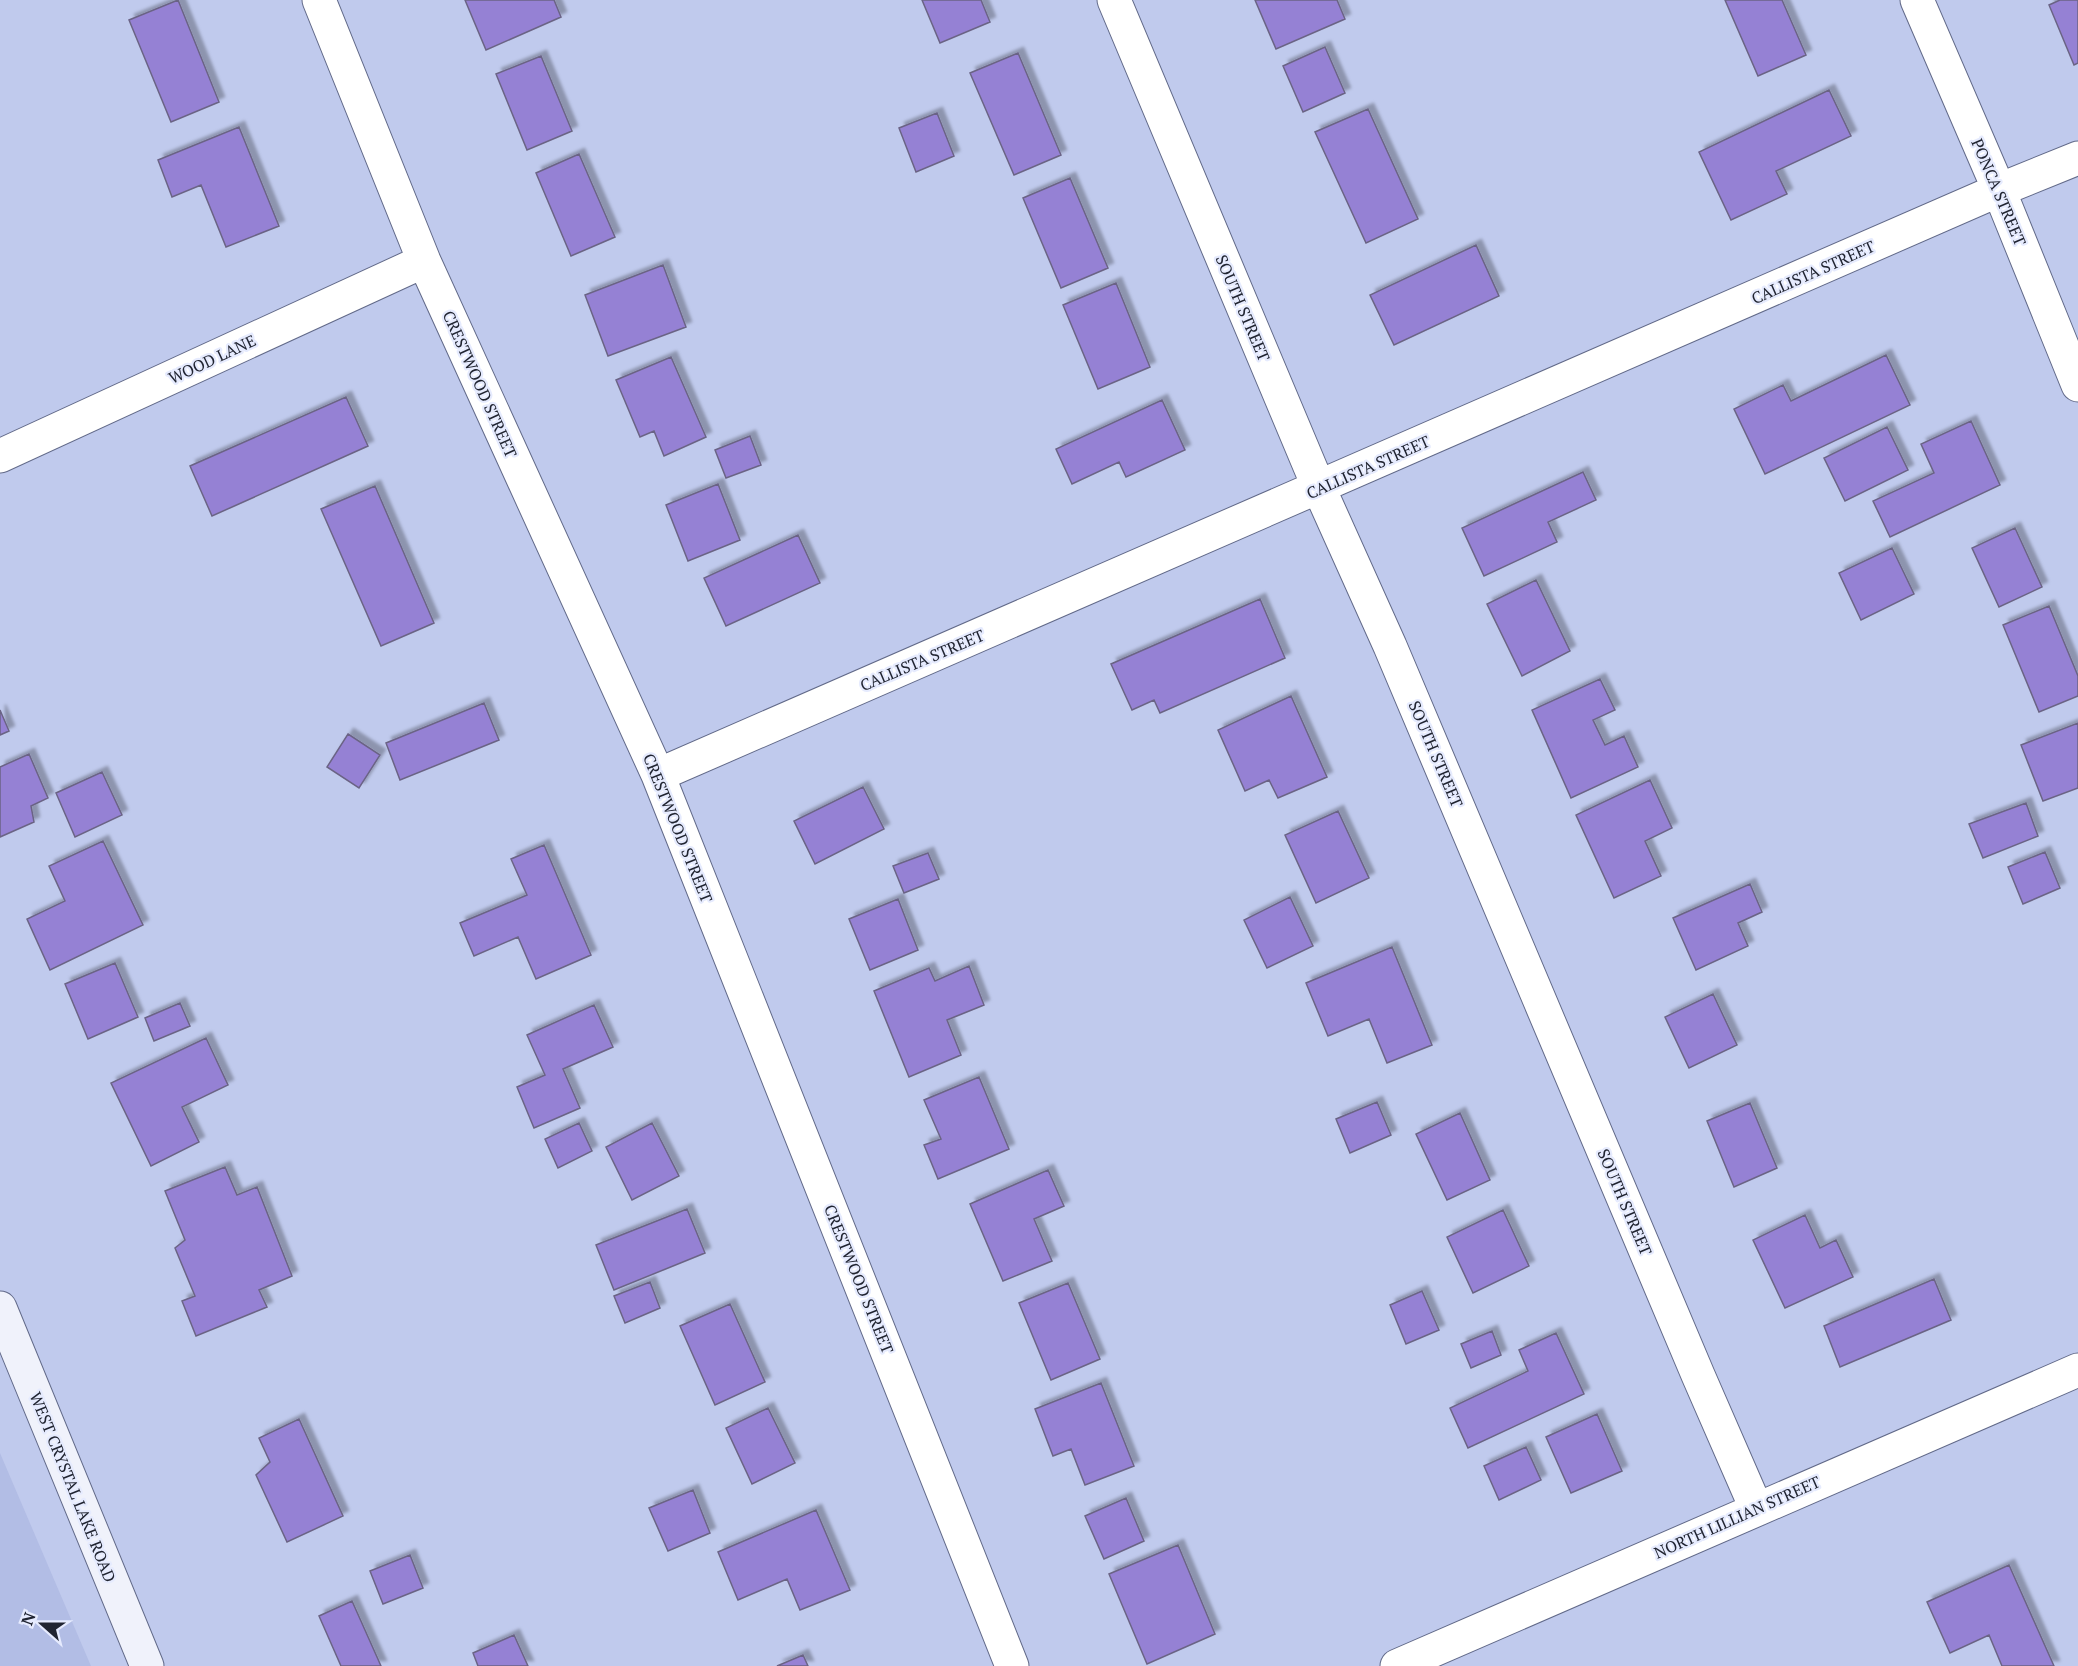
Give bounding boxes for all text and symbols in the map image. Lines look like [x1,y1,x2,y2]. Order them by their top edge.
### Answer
street label: PONCA STREET [1967,135,2032,249]
street label: CALLISTA STREET [1748,235,1878,309]
street label: SOUTH STREET [1211,251,1275,365]
street label: CRESTWOOD STREET [438,307,522,461]
street label: WOOD LANE [165,329,259,389]
street label: CALLISTA STREET [1303,430,1433,504]
street label: CALLISTA STREET [857,624,988,696]
street label: SOUTH STREET [1404,697,1468,811]
street label: CRESTWOOD STREET [638,750,718,906]
street label: SOUTH STREET [1593,1145,1657,1259]
street label: CRESTWOOD STREET [819,1201,899,1357]
street label: WEST CRYSTAL LAKE ROAD [25,1389,121,1585]
street label: NORTH LILLIAN STREET [1650,1470,1824,1564]
north arrow [12,1594,72,1654]
text: N [16,1609,40,1628]

